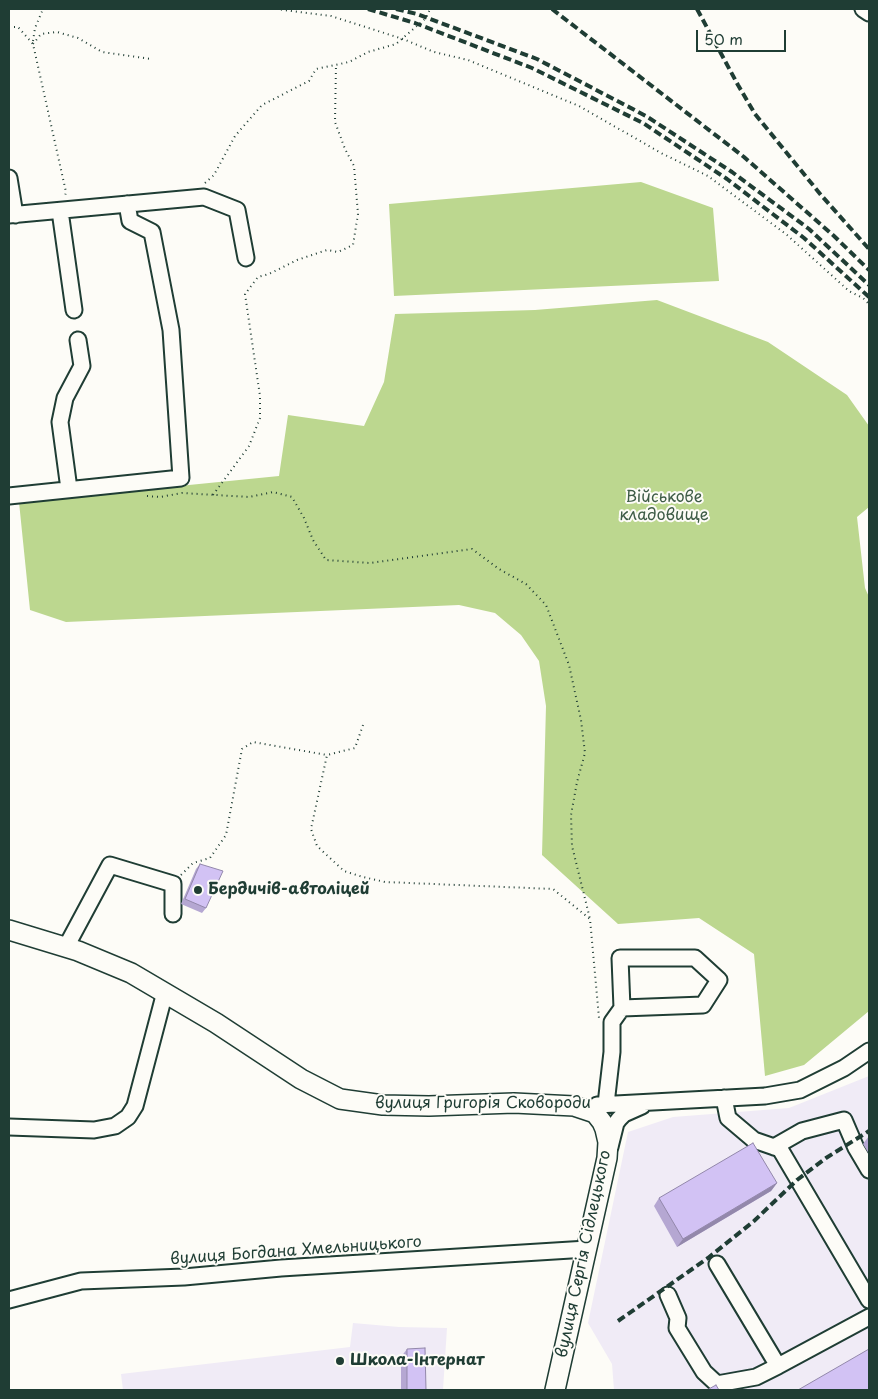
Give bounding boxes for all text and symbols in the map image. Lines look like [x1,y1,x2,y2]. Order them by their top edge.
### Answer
scale bar [698,20,788,52]
text: 50 m [704,27,743,50]
park label: Військове кладовище [619,488,709,526]
place label: Бердичів-автоліцей [208,880,370,900]
marker: Бердичів-автоліцей [192,884,204,896]
street label: вулиця Григорія Сковороди [375,1094,591,1114]
street label: вулиця Сергія Сідлецького [553,1149,615,1359]
street label: вулиця Богдана Хмельницького [170,1233,422,1269]
place label: Школа-Інтернат [350,1351,484,1371]
marker: Школа-Інтернат [334,1355,346,1367]

